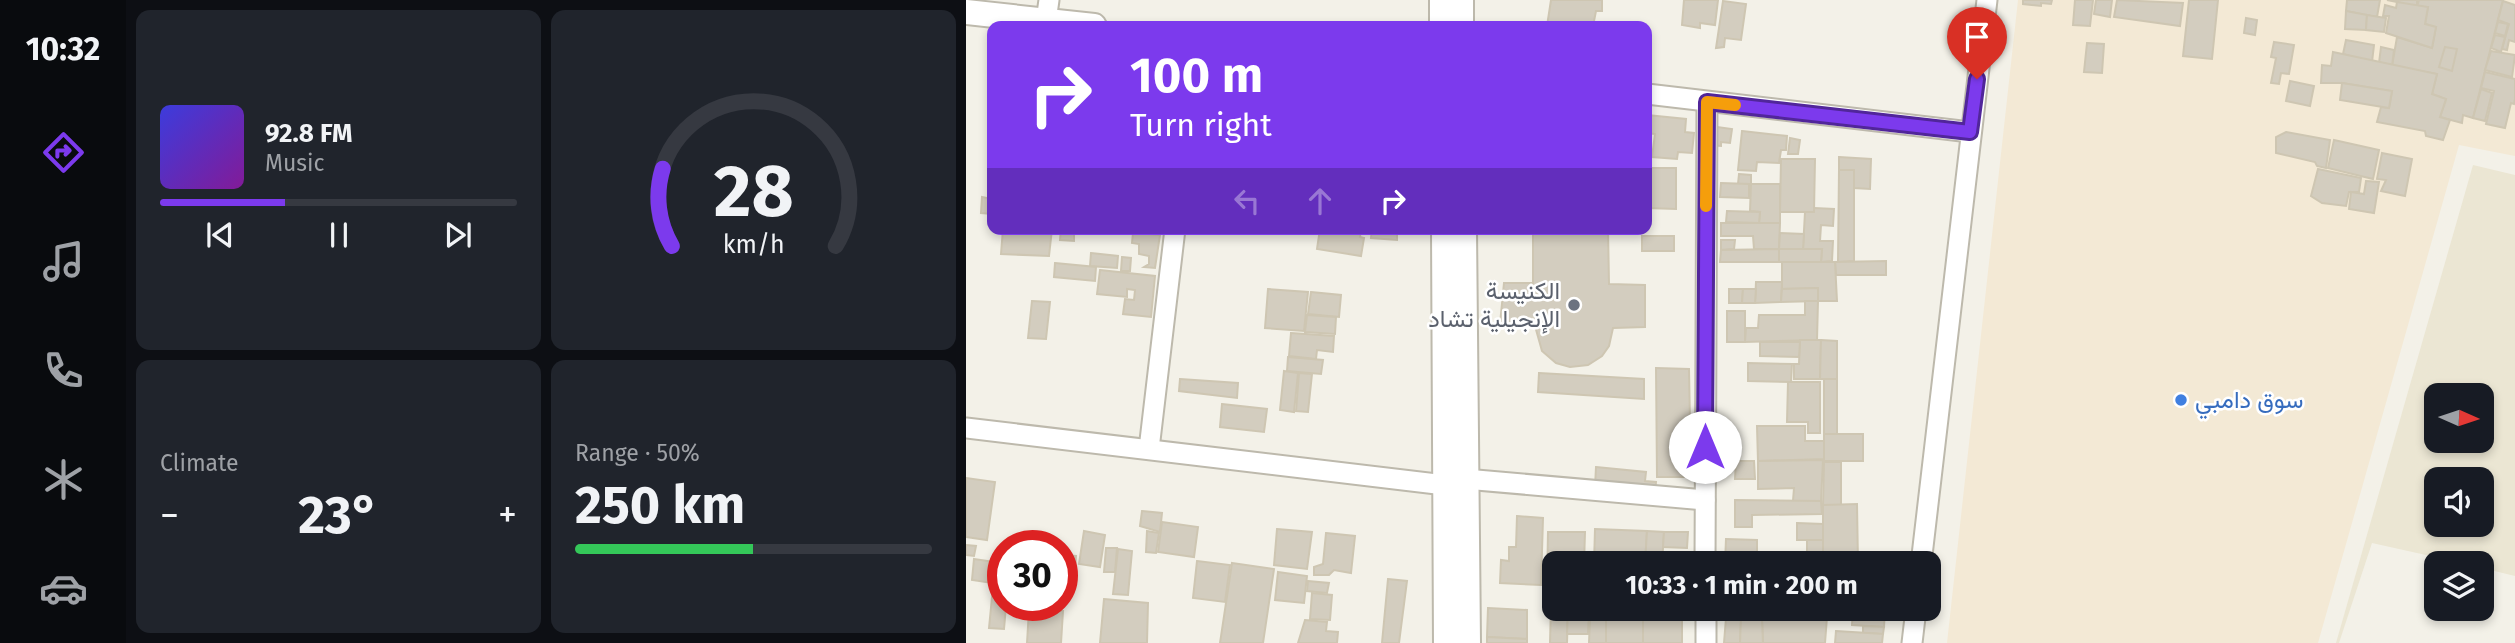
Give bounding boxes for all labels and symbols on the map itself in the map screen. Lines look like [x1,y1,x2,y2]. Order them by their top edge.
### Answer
pin [1947,7,2007,79]
place label: الكنيسة الإنجيلية تشاد [1428,277,1560,334]
marker: الكنيسة الإنجيلية تشاد [1566,297,1582,313]
north arrow [2424,383,2494,453]
place label: سوق دامبي [2195,386,2304,419]
marker: سوق دامبي [2173,392,2189,408]
position arrow [1668,410,1742,484]
speed limit sign: 30 [987,530,1078,621]

